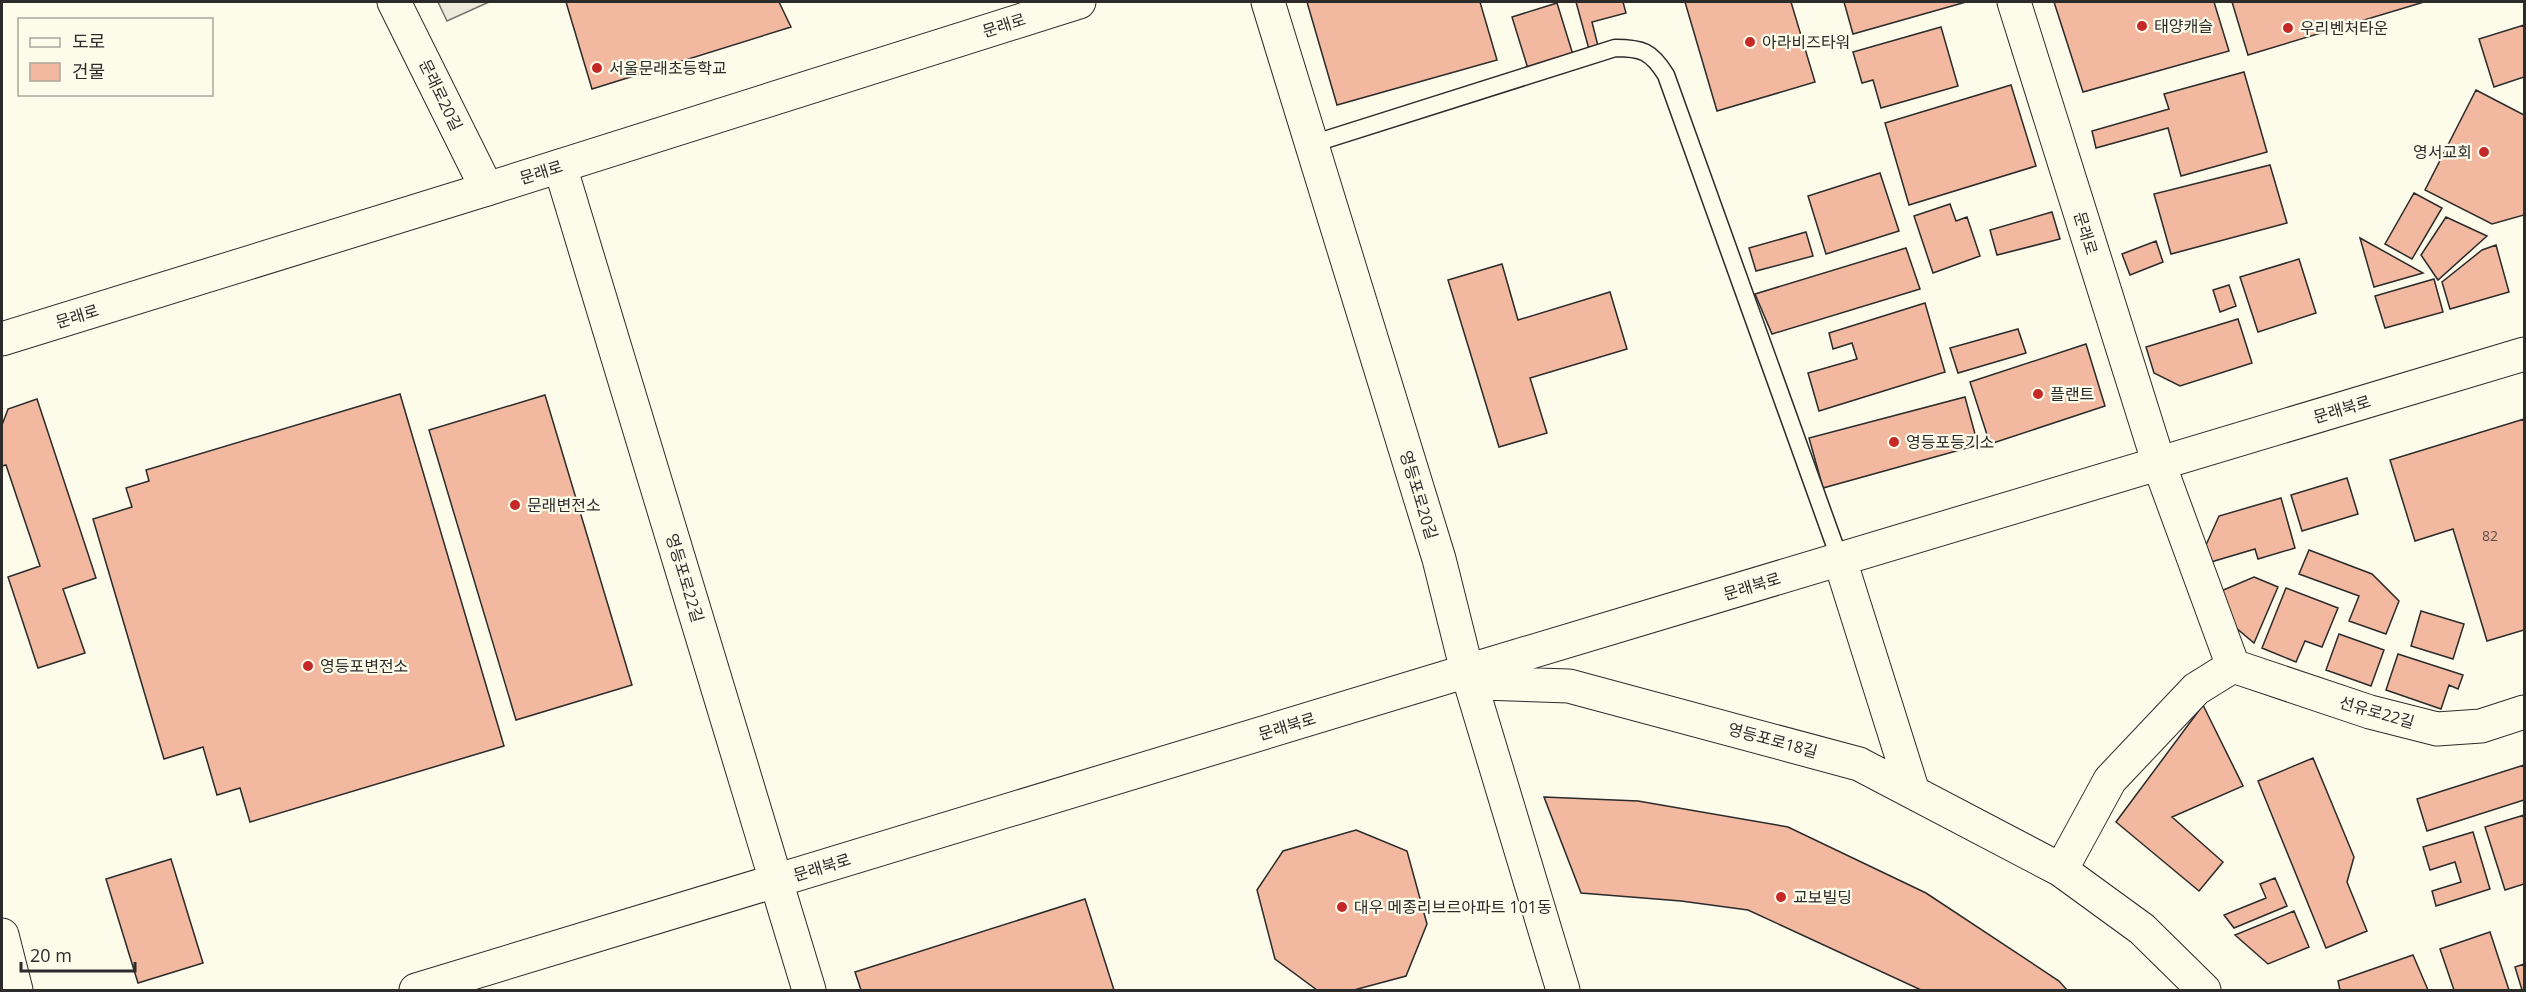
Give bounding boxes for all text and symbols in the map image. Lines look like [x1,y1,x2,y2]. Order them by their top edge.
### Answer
street label: 문래로 [980,8,1029,42]
place label: 태양캐슬 [2154,15,2213,37]
place label: 우리벤처타운 [2300,17,2388,39]
legend [18,18,213,96]
marker: 태양캐슬 [2135,19,2149,33]
marker: 우리벤처타운 [2281,21,2295,35]
text: 도로 [72,29,105,53]
place label: 아라비즈타워 [1762,31,1850,53]
marker: 아라비즈타워 [1743,35,1757,49]
street label: 문래로20길 [414,55,468,135]
place label: 서울문래초등학교 [609,57,727,79]
text: 건물 [72,59,105,83]
marker: 서울문래초등학교 [590,61,604,75]
place label: 영서교회 [2413,141,2472,163]
marker: 영서교회 [2477,145,2491,159]
street label: 문래로 [517,155,566,189]
street label: 문래로 [2069,209,2103,258]
street label: 문래로 [53,299,102,333]
place label: 플랜트 [2050,383,2094,405]
marker: 플랜트 [2031,387,2045,401]
street label: 문래북로 [2311,390,2374,428]
place label: 영등포등기소 [1906,431,1994,453]
marker: 영등포등기소 [1887,435,1901,449]
street label: 영등포로20길 [1395,448,1443,542]
place label: 문래변전소 [527,494,601,516]
marker: 문래변전소 [508,498,522,512]
house number: 82 [2482,526,2498,545]
street label: 영등포로22길 [661,531,709,625]
street label: 문래북로 [1721,567,1784,605]
place label: 영등포변전소 [320,655,408,677]
marker: 영등포변전소 [301,659,315,673]
street label: 선유로22길 [2337,691,2417,733]
street label: 문래북로 [1256,707,1319,745]
street label: 영등포로18길 [1726,717,1820,763]
street label: 문래북로 [791,848,854,886]
place label: 교보빌딩 [1793,886,1852,908]
marker: 교보빌딩 [1774,890,1788,904]
place label: 대우 메종리브르아파트 101동 [1354,896,1552,918]
marker: 대우 메종리브르아파트 101동 [1335,900,1349,914]
scale bar [21,935,135,973]
text: 20 m [30,943,72,967]

